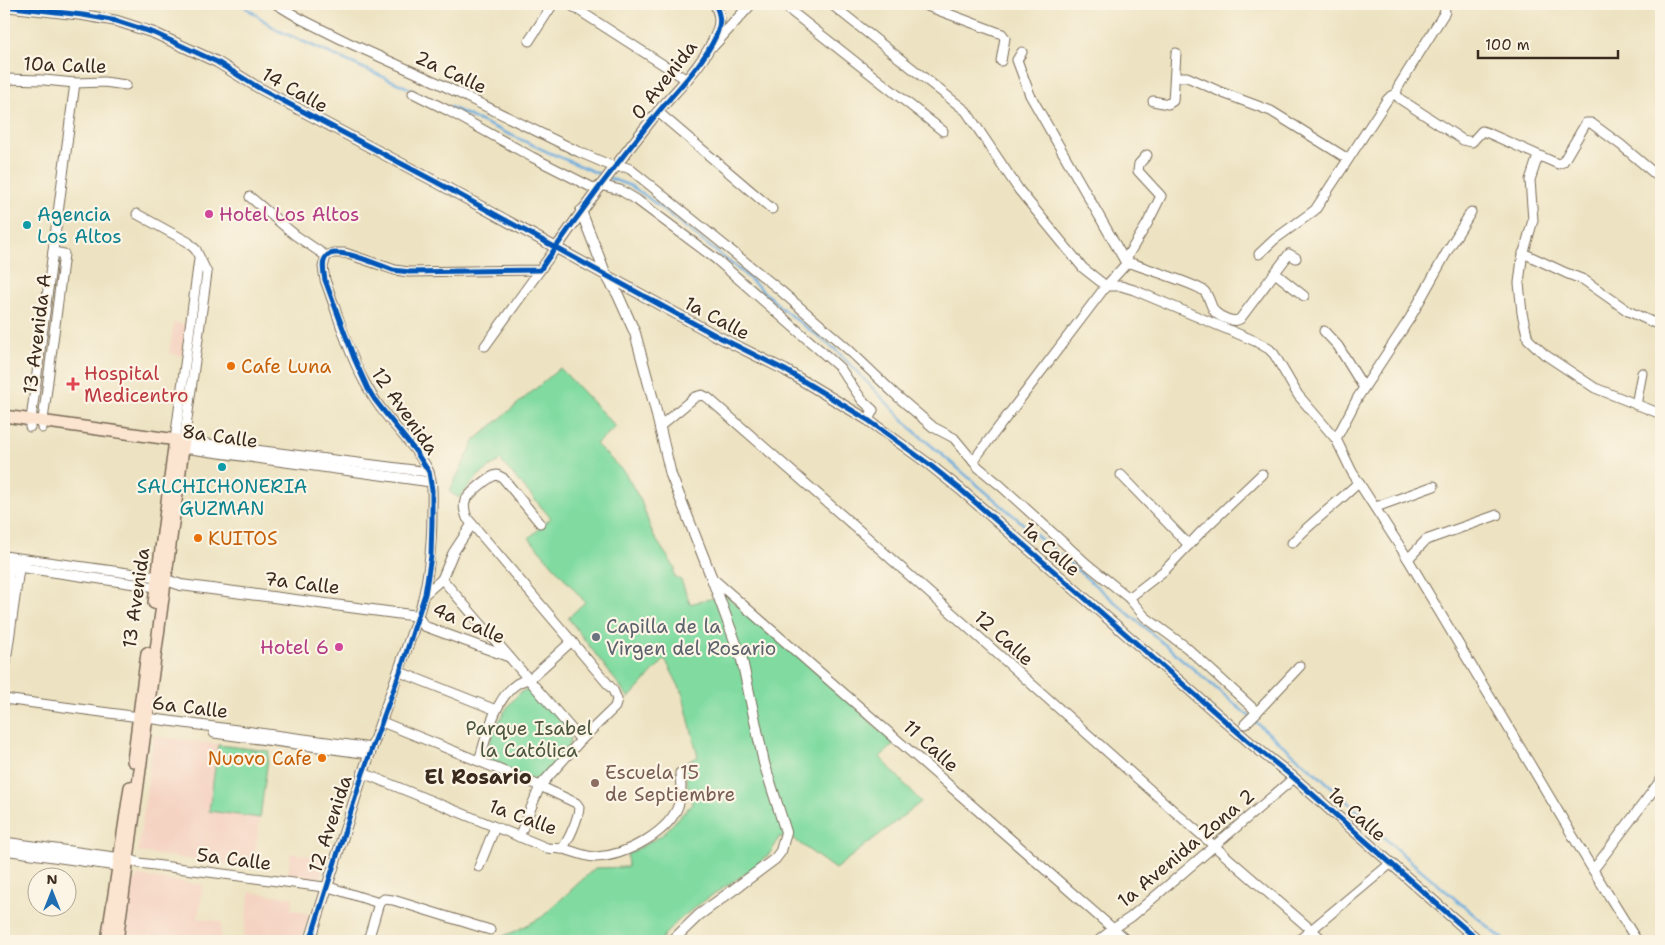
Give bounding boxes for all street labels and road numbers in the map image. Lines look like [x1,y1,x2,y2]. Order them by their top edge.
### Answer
street label: 0 Avenida [625,35,703,125]
street label: 2a Calle [411,45,491,99]
street label: 10a Calle [23,51,107,79]
street label: 14 Calle [257,62,333,118]
street label: 13 Avenida A [17,272,57,396]
street label: 1a Calle [680,290,754,346]
street label: 12 Avenida [366,362,444,460]
street label: 8a Calle [181,418,259,454]
street label: 1a Calle [1016,516,1086,582]
street label: 13 Avenida [117,546,155,650]
street label: 7a Calle [263,566,341,600]
street label: 4a Calle [429,597,509,649]
street label: 12 Calle [969,605,1039,671]
street label: 6a Calle [151,690,229,724]
street label: 11 Calle [898,714,964,778]
street label: 12 Avenida [302,772,358,876]
street label: 1a Calle [1322,781,1392,847]
street label: 1a Avenida Zona 2 [1112,783,1260,913]
street label: 1a Calle [486,793,560,841]
street label: 5a Calle [195,842,273,876]

